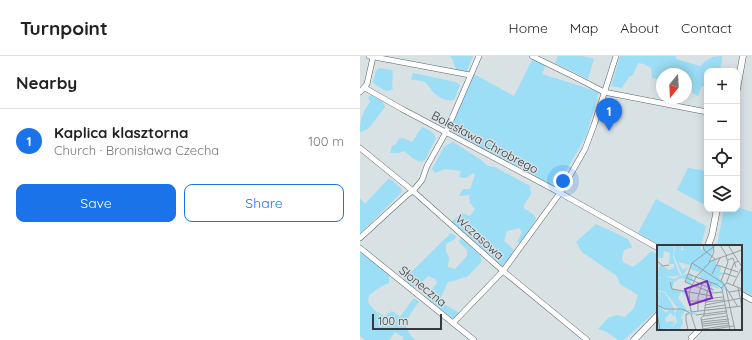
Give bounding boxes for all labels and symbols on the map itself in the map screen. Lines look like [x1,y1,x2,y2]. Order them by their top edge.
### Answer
north arrow [656,68,692,104]
pin: 1 [596,98,622,131]
street label: Bolesława Chrobrego [429,107,541,177]
your location [553,171,573,191]
street label: Wczasowa [453,211,507,263]
inset map [657,245,742,330]
street label: Słoneczna [396,262,450,310]
scale bar [372,312,442,331]

